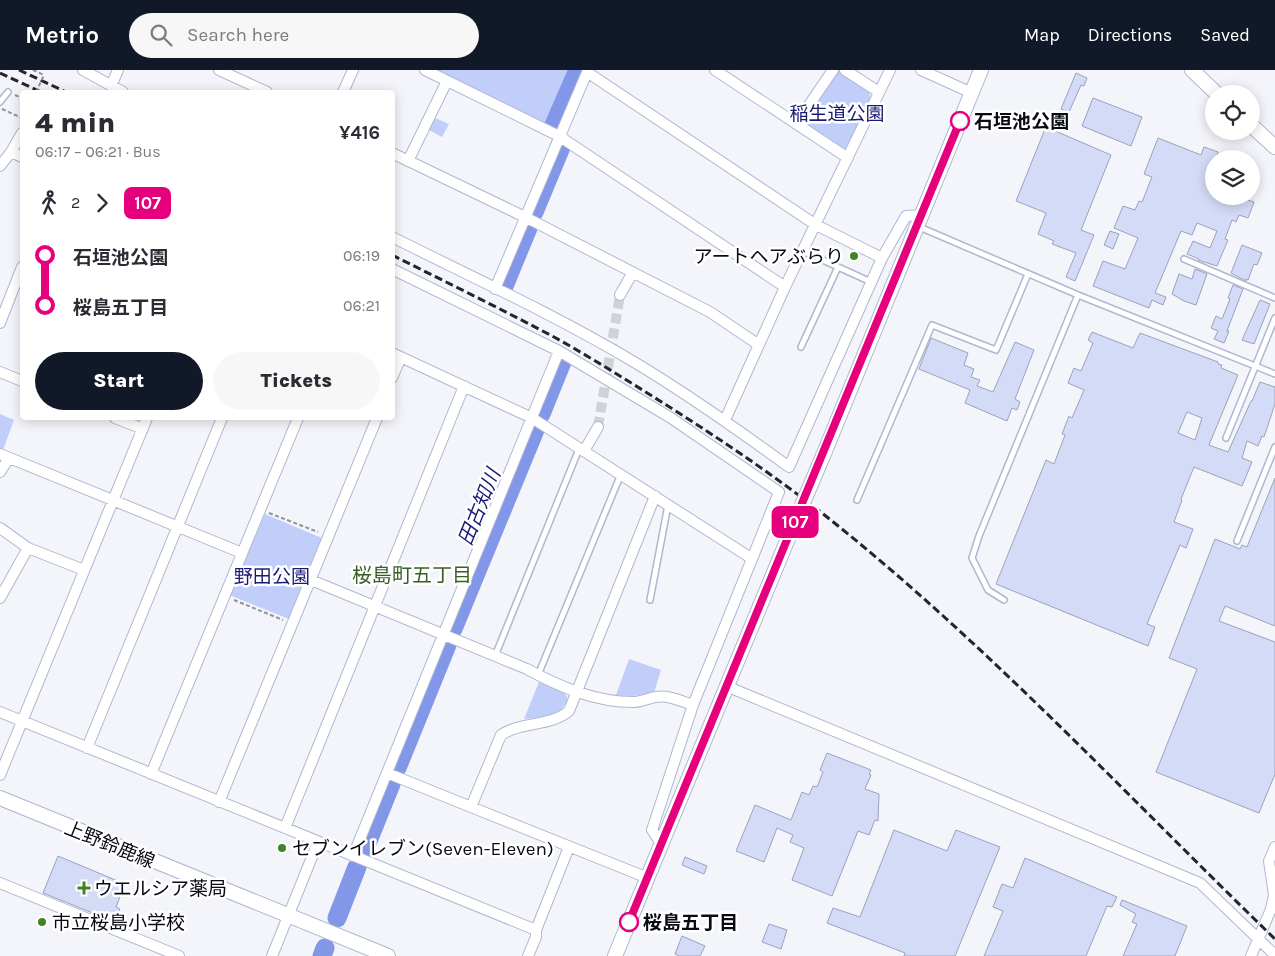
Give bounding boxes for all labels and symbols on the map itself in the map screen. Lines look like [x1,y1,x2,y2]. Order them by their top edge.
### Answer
park label: 稲生道公園 [789,103,885,125]
marker: 石垣池公園 [950,111,970,131]
place label: 石垣池公園 [974,111,1069,133]
place label: アートヘアぶらり [694,246,844,268]
marker: アートヘアぶらり [848,250,860,262]
water label: 田古知川 [454,464,506,549]
line badge: 107 [766,506,824,538]
district label: 桜島町五丁目 [352,564,472,587]
park label: 野田公園 [234,566,310,588]
street label: 上野鈴鹿線 [61,817,158,873]
place label: セブンイレブン(Seven-Eleven) [292,838,554,860]
marker: セブンイレブン(Seven-Eleven) [276,842,288,854]
place label: ウエルシア薬局 [94,878,227,900]
marker: ウエルシア薬局 [78,882,90,894]
place label: 市立桜島小学校 [52,912,185,934]
marker: 桜島五丁目 [619,912,639,932]
place label: 桜島五丁目 [643,912,738,934]
marker: 市立桜島小学校 [36,916,48,928]

